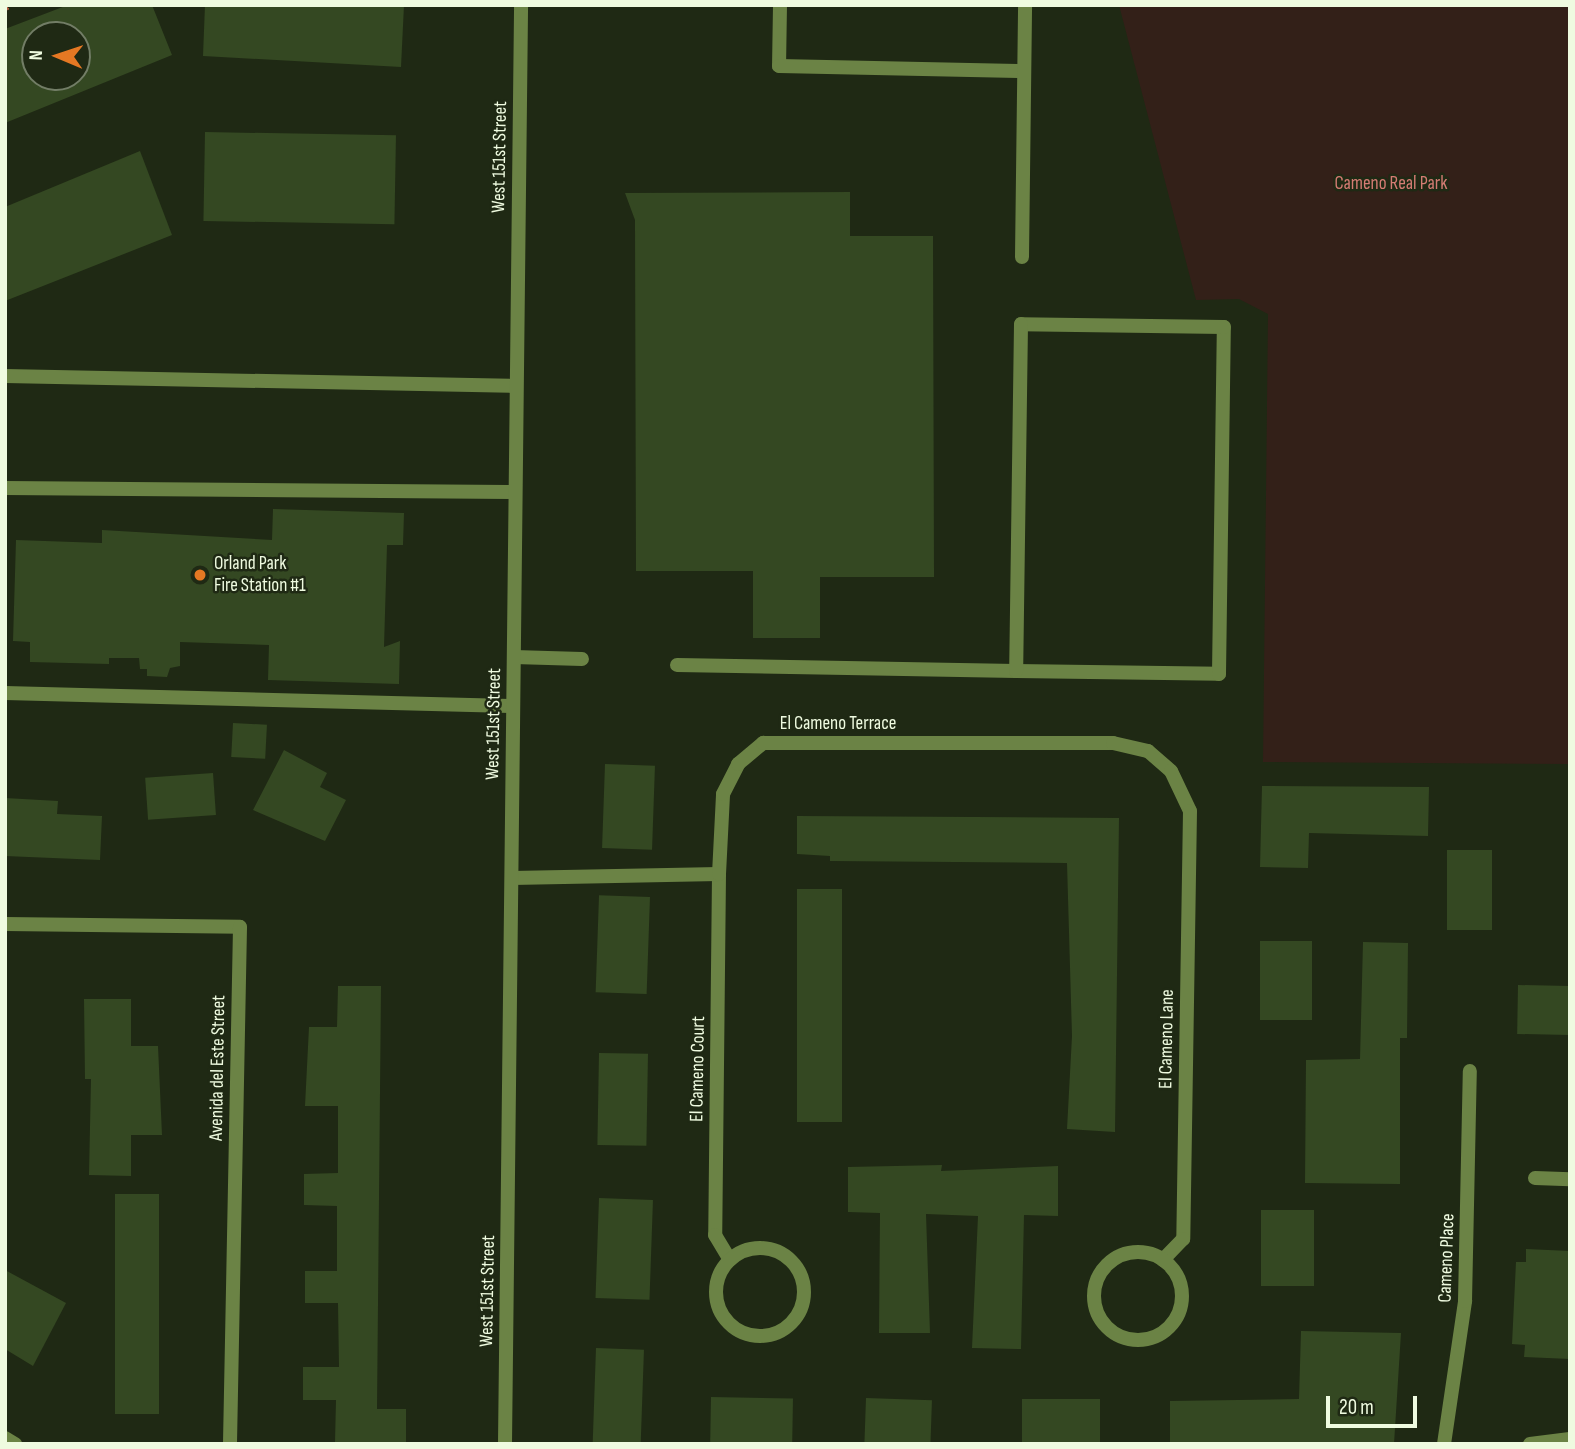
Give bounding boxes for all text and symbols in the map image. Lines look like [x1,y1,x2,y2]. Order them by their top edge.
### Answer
north arrow [21,21,91,91]
text: N [25,50,48,61]
street label: West 151st Street [488,101,512,213]
park label: Cameno Real Park [1335,173,1447,195]
place label: Orland Park Fire Station #1 [214,553,306,597]
marker: Orland Park Fire Station #1 [192,567,208,583]
street label: West 151st Street [482,668,506,780]
street label: El Cameno Terrace [780,713,896,735]
street label: El Cameno Lane [1155,989,1179,1089]
street label: Avenida del Este Street [205,995,231,1141]
street label: El Cameno Court [686,1016,710,1122]
street label: Cameno Place [1434,1213,1460,1303]
street label: West 151st Street [476,1235,500,1347]
scale bar [1330,1382,1421,1426]
text: 20 m [1339,1395,1374,1420]

